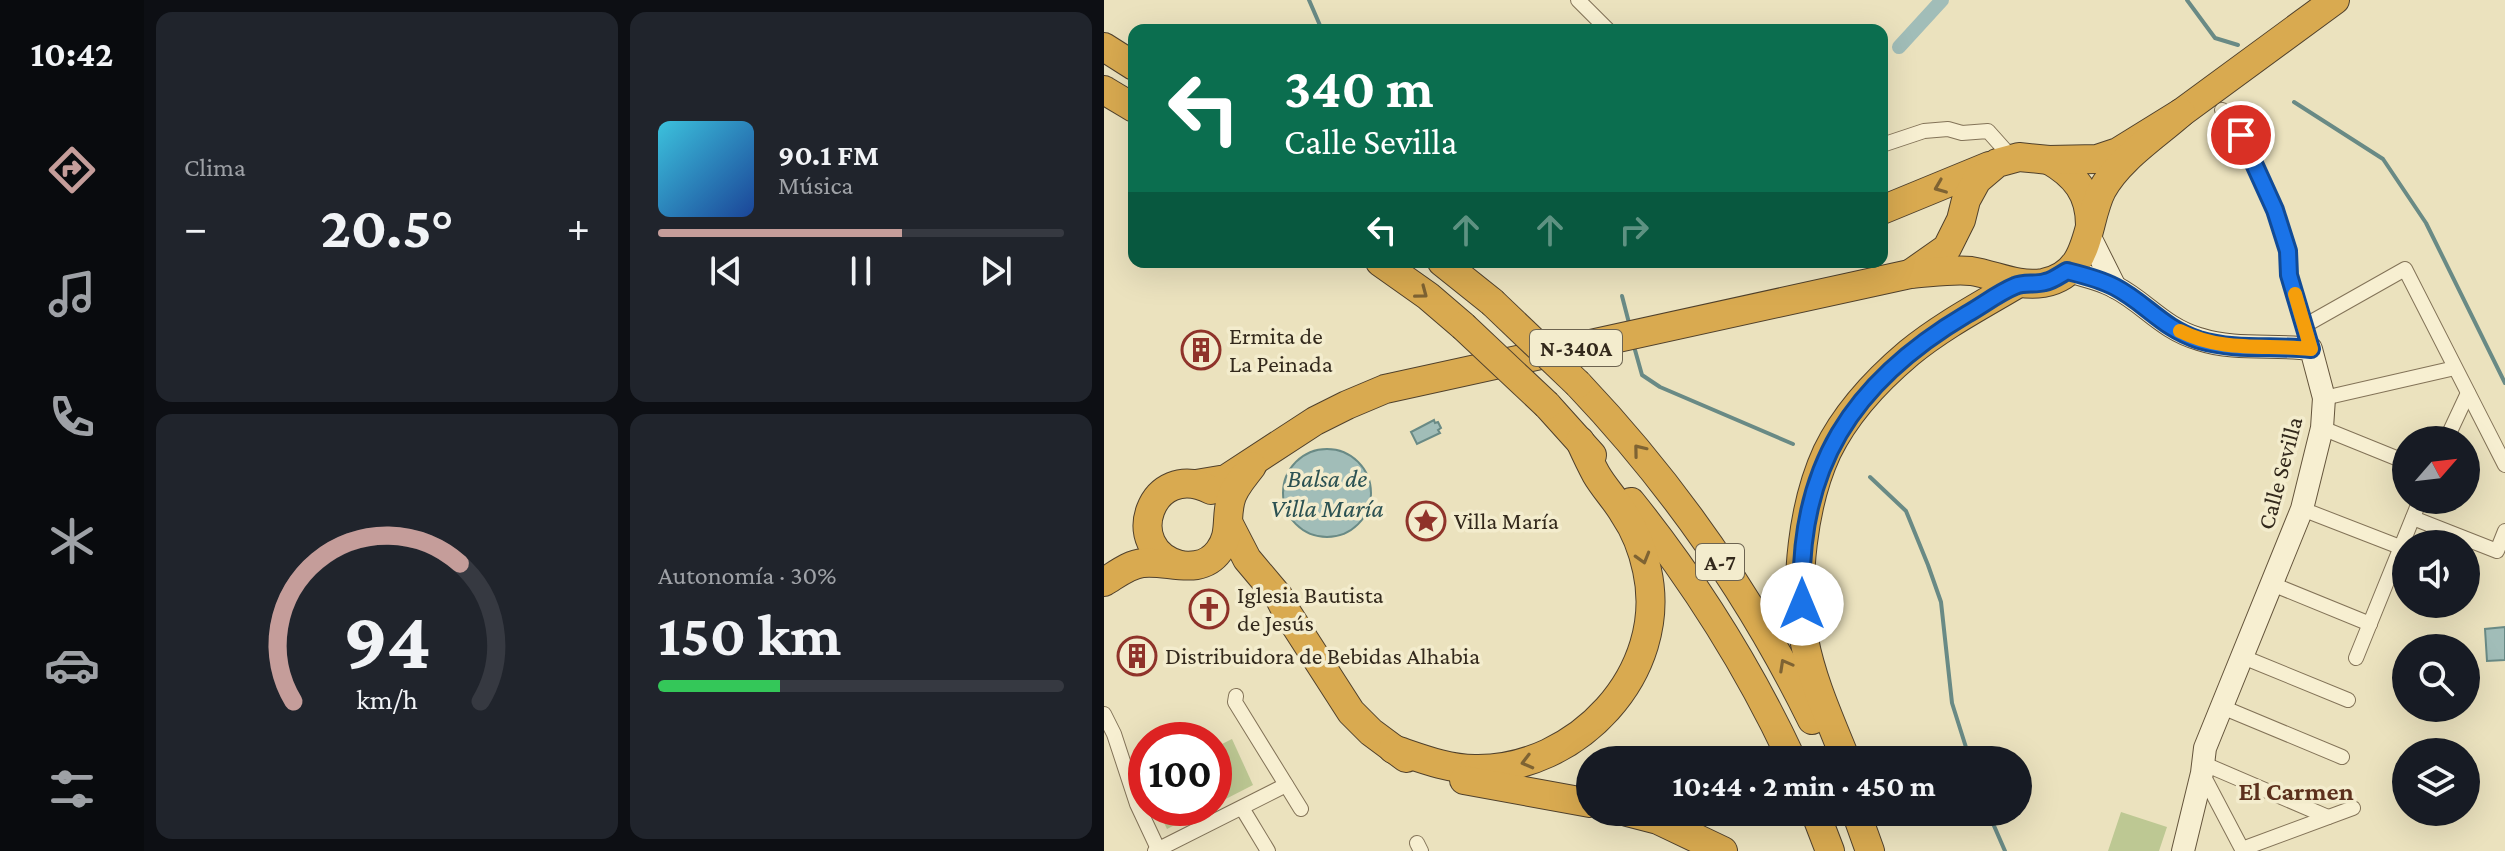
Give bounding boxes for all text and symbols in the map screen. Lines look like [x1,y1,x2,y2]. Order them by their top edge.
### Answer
text: 10:42 [31,34,113,74]
icon: left [1152,56,1256,160]
text: 340 m [1284,57,1434,119]
pin [2207,101,2275,169]
icon: arrive [2219,113,2263,157]
text: Calle Sevilla [1284,122,1457,162]
text: 90.1 FM [778,138,879,171]
icon: directions [44,142,100,198]
text: Clima [184,153,246,182]
text: Música [778,171,853,200]
one-way arrow [1934,177,1948,194]
text: 20.5° [320,193,454,260]
text: − [184,203,207,251]
text: + [567,203,590,251]
icon: left [1360,208,1404,252]
icon: ahead [1444,208,1488,252]
icon: ahead [1528,208,1572,252]
icon: right [1612,208,1656,252]
icon: previous [704,249,748,293]
icon: pause [839,249,883,293]
icon: next [974,249,1018,293]
icon: music [44,266,100,322]
one-way arrow [1414,283,1428,297]
place label: Ermita de La Peinada [1229,322,1333,377]
building icon: Ermita de La Peinada [1180,329,1222,371]
road number: N-340A [1530,330,1622,366]
icon: phone [44,389,100,445]
street label: Calle Sevilla [2252,414,2308,532]
north arrow [2392,426,2480,514]
map controls [2392,426,2480,826]
one-way arrow [1634,445,1649,460]
water label: Balsa de Villa María [1270,464,1384,523]
place icon: Villa María [1405,500,1447,542]
place label: Villa María [1454,507,1559,534]
icon: climate [44,513,100,569]
button: sound [2392,530,2480,618]
road number: A-7 [1696,544,1744,580]
one-way arrow [1634,551,1651,564]
text: Autonomía · 30% [658,561,836,590]
position arrow [1760,562,1844,646]
place label: Iglesia Bautista de Jesús [1237,581,1384,636]
church icon: Iglesia Bautista de Jesús [1188,588,1230,630]
text: 94 [343,593,431,686]
text: 150 km [658,601,841,668]
button: search [2392,634,2480,722]
building icon: Distribuidora de Bebidas Alhabia [1116,635,1158,677]
icon: car [44,637,100,693]
place label: Distribuidora de Bebidas Alhabia [1165,642,1480,669]
one-way arrow [1779,659,1795,674]
text: km/h [356,683,418,715]
speed limit sign: 100 [1128,722,1232,826]
button: layers [2392,738,2480,826]
one-way arrow [1521,753,1535,769]
icon: filters [44,761,100,817]
text: 10:44 · 2 min · 450 m [1672,769,1936,802]
district label: El Carmen [2238,777,2354,806]

